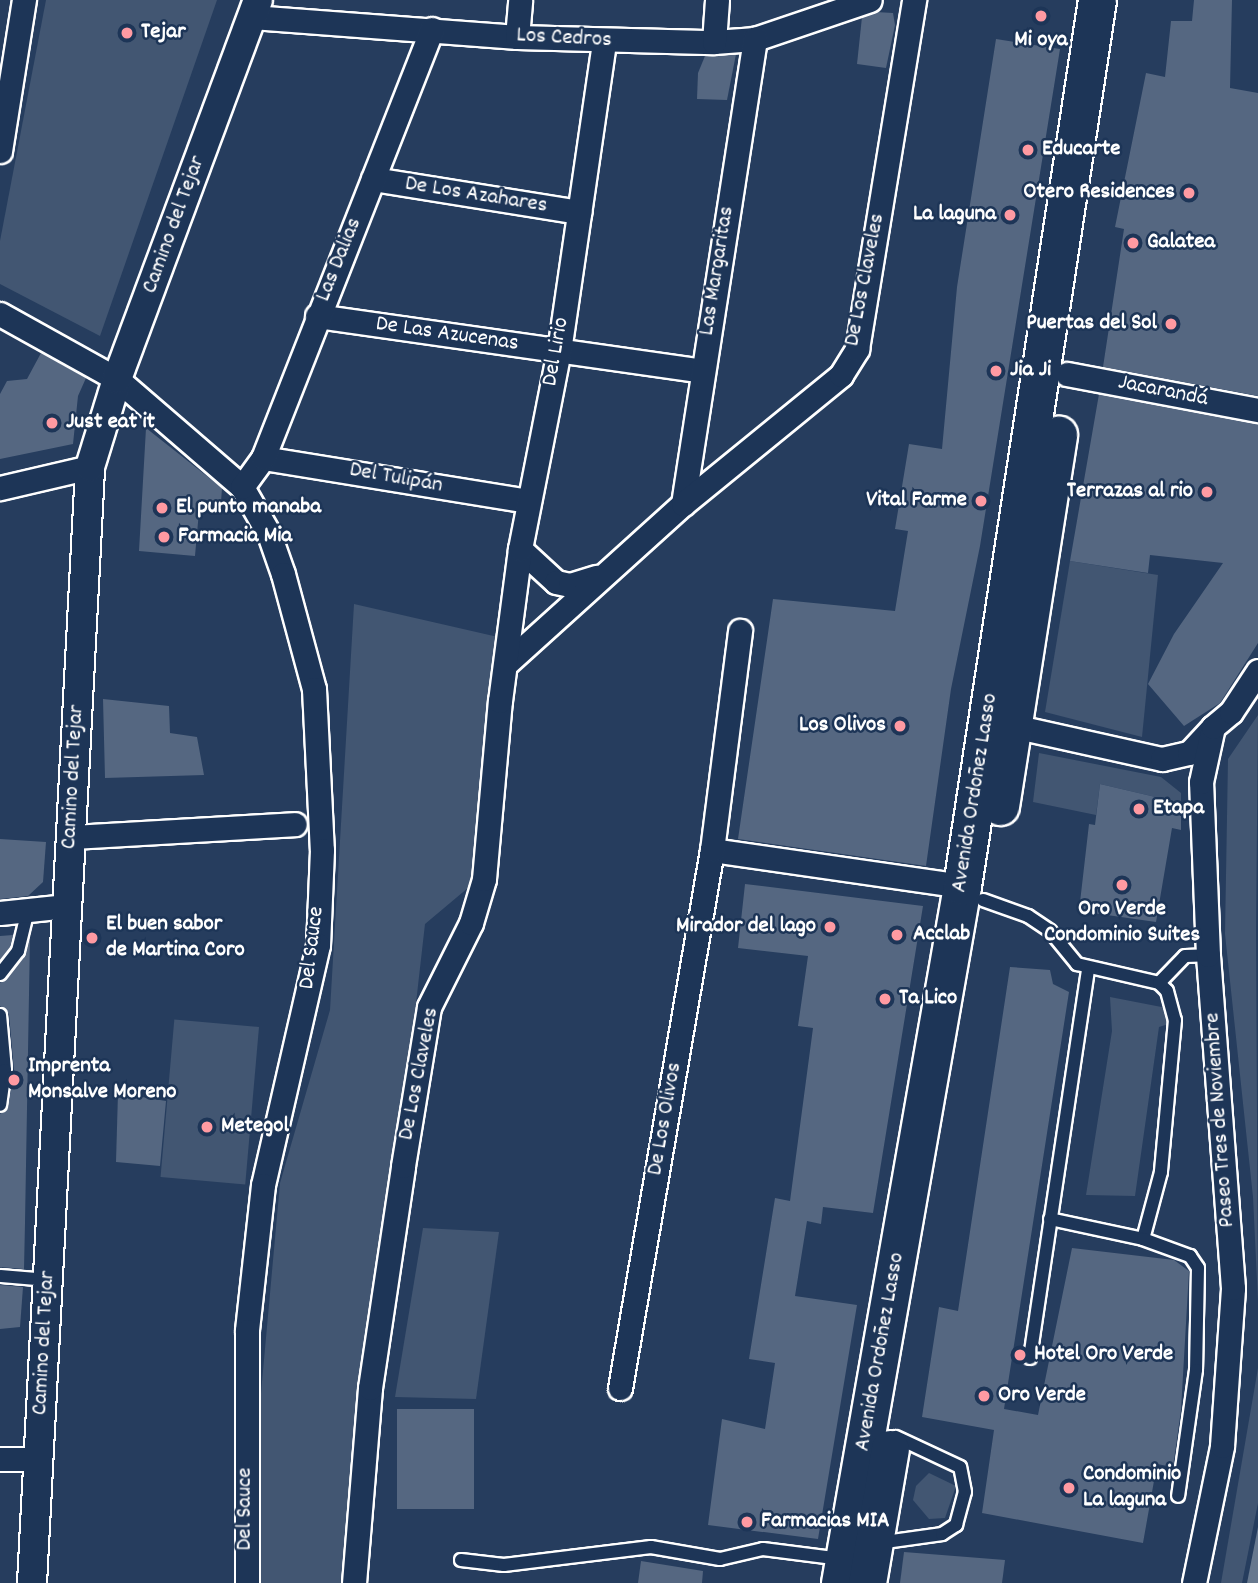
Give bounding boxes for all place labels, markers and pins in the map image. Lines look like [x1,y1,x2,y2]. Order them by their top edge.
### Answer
marker: Mi oya [1033,8,1049,24]
place label: Tejar [141,19,186,47]
marker: Tejar [119,25,135,41]
place label: Mi oya [1014,27,1068,55]
place label: Educarte [1042,136,1120,164]
marker: Educarte [1020,142,1036,158]
place label: Otero Residences [1023,179,1175,207]
marker: Otero Residences [1181,185,1197,201]
place label: La laguna [913,201,996,229]
marker: La laguna [1002,207,1018,223]
place label: Galatea [1147,229,1215,257]
marker: Galatea [1125,235,1141,251]
place label: Puertas del Sol [1026,310,1157,338]
marker: Puertas del Sol [1163,316,1179,332]
place label: Jia Ji [1010,357,1051,385]
marker: Jia Ji [988,363,1004,379]
place label: Just eat it [66,409,155,437]
marker: Just eat it [44,415,60,431]
place label: Terrazas al rio [1067,478,1193,506]
marker: Terrazas al rio [1199,484,1215,500]
place label: Vital Farme [866,487,967,515]
marker: Vital Farme [973,493,989,509]
place label: El punto manaba [176,494,321,522]
marker: El punto manaba [154,500,170,516]
place label: Farmacia Mia [178,523,292,551]
marker: Farmacia Mia [156,529,172,545]
place label: Los Olivos [799,712,886,740]
marker: Los Olivos [892,718,908,734]
place label: Etapa [1153,795,1204,823]
marker: Etapa [1131,801,1147,817]
marker: Oro Verde Condominio Suites [1114,877,1130,893]
place label: Oro Verde Condominio Suites [1044,896,1200,950]
place label: El buen sabor de Martina Coro [106,911,245,965]
place label: Mirador del lago [676,913,816,941]
marker: Mirador del lago [822,919,838,935]
place label: Acclab [913,921,970,949]
marker: Acclab [887,925,907,945]
marker: El buen sabor de Martina Coro [84,930,100,946]
place label: Ta Lico [899,985,957,1013]
marker: Ta Lico [877,991,893,1007]
place label: Imprenta Monsalve Moreno [28,1053,176,1107]
marker: Imprenta Monsalve Moreno [6,1072,22,1088]
place label: Metegol [221,1113,289,1141]
marker: Metegol [199,1119,215,1135]
place label: Hotel Oro Verde [1034,1341,1173,1369]
marker: Hotel Oro Verde [1012,1347,1028,1363]
place label: Oro Verde [998,1382,1086,1410]
marker: Oro Verde [976,1388,992,1404]
place label: Condominio La laguna [1083,1461,1181,1515]
marker: Condominio La laguna [1061,1480,1077,1496]
place label: Farmacias MIA [761,1508,890,1536]
marker: Farmacias MIA [739,1514,755,1530]

